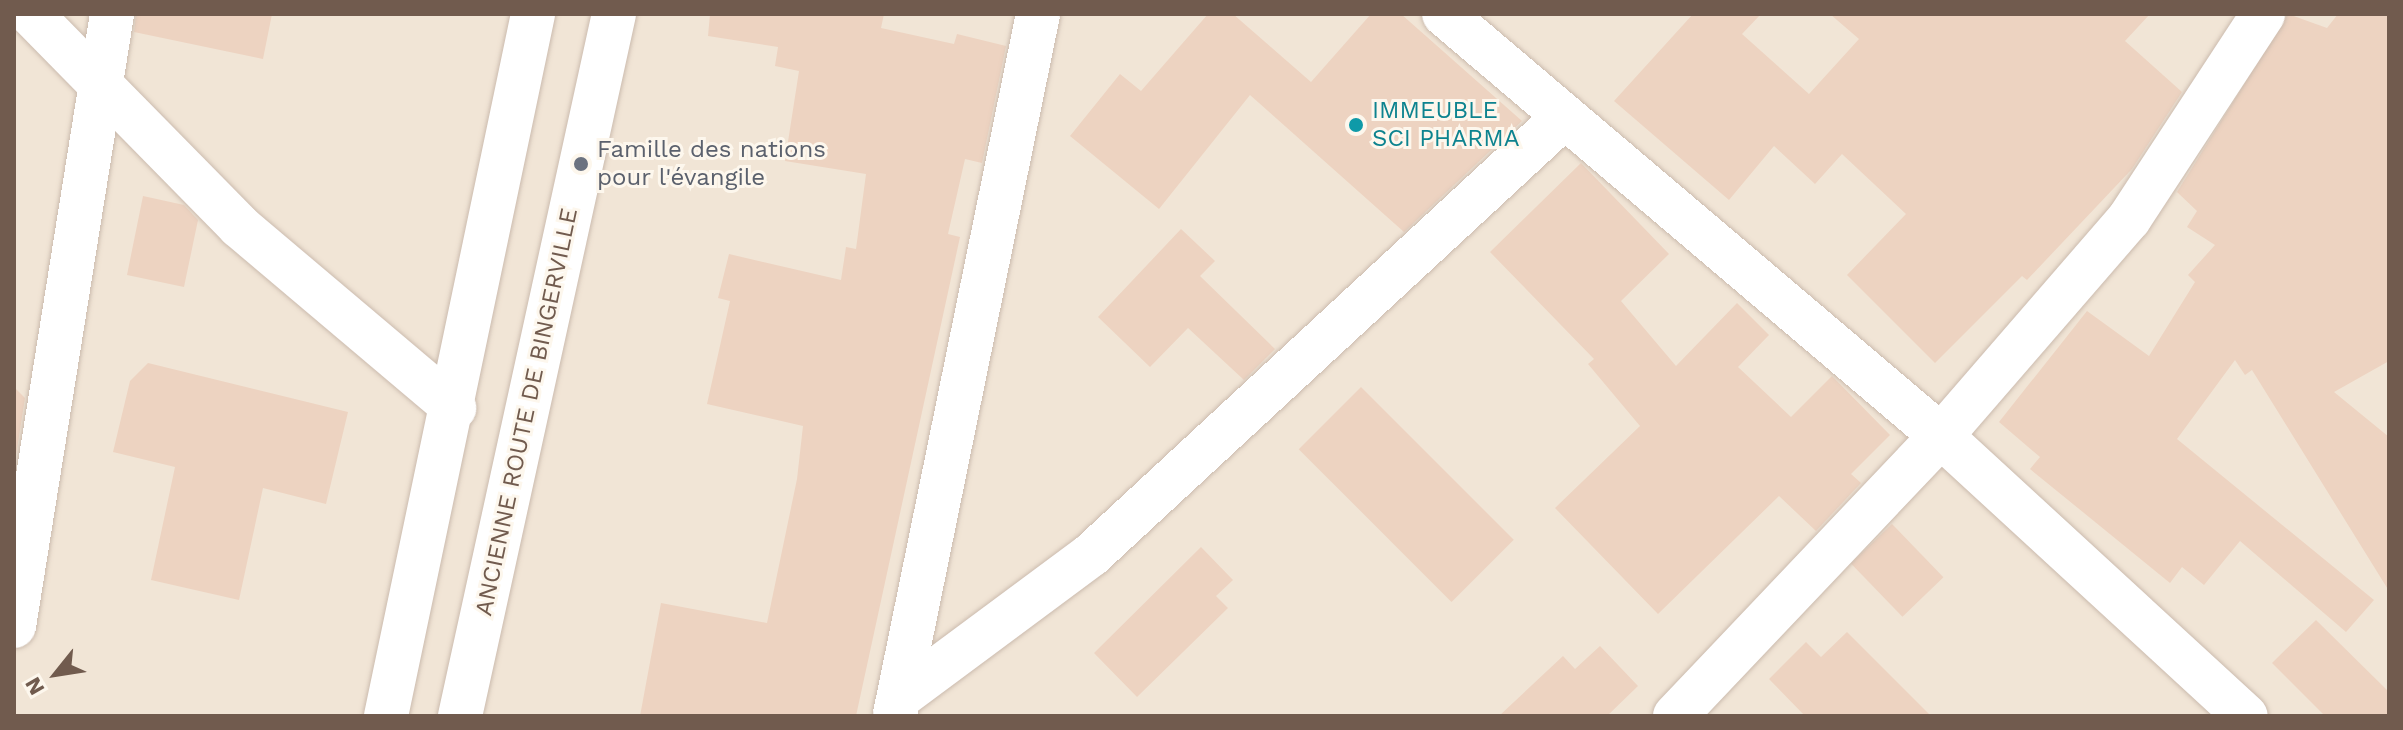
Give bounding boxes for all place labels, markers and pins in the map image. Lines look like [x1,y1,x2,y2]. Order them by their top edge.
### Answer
place label: IMMEUBLE SCI PHARMA [1372,97,1520,153]
marker: IMMEUBLE SCI PHARMA [1347,116,1365,134]
place label: Famille des nations pour l'évangile [597,136,826,192]
marker: Famille des nations pour l'évangile [572,155,590,173]

